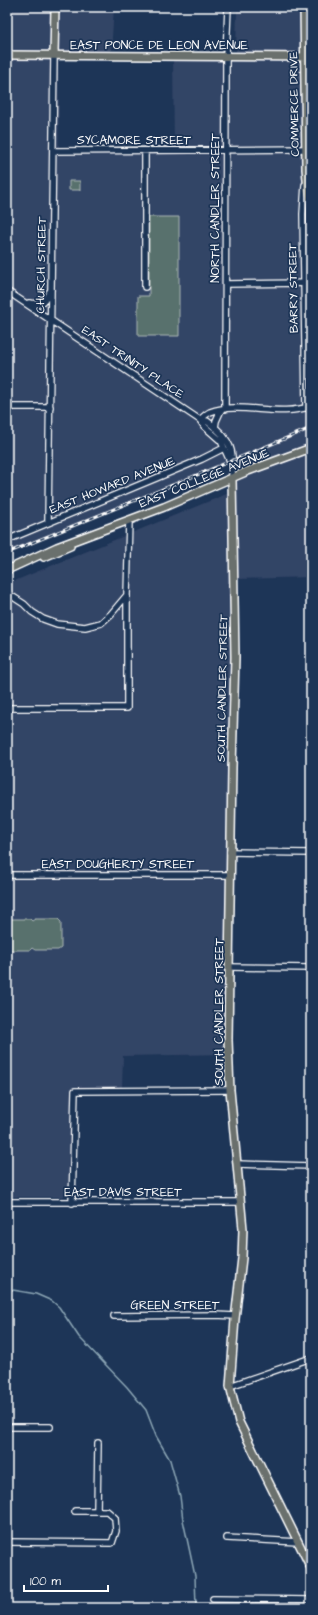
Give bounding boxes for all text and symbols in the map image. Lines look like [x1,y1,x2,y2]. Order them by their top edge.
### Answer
street label: EAST PONCE DE LEON AVENUE [70,37,248,54]
street label: COMMERCE DRIVE [285,51,304,157]
street label: SYCAMORE STREET [77,132,192,149]
street label: NORTH CANDLER STREET [207,133,224,283]
street label: CHURCH STREET [32,216,51,314]
street label: BARRY STREET [284,242,303,333]
street label: EAST TRINITY PLACE [78,322,187,403]
street label: EAST COLLEGE AVENUE [137,445,272,512]
street label: EAST HOWARD AVENUE [47,453,177,518]
street label: SOUTH CANDLER STREET [213,613,232,762]
street label: EAST DOUGHERTY STREET [42,856,195,873]
street label: SOUTH CANDLER STREET [211,938,228,1086]
street label: EAST DAVIS STREET [64,1184,182,1201]
street label: GREEN STREET [131,1297,220,1314]
scale bar [24,1567,108,1593]
text: 100 m [30,1573,61,1590]

